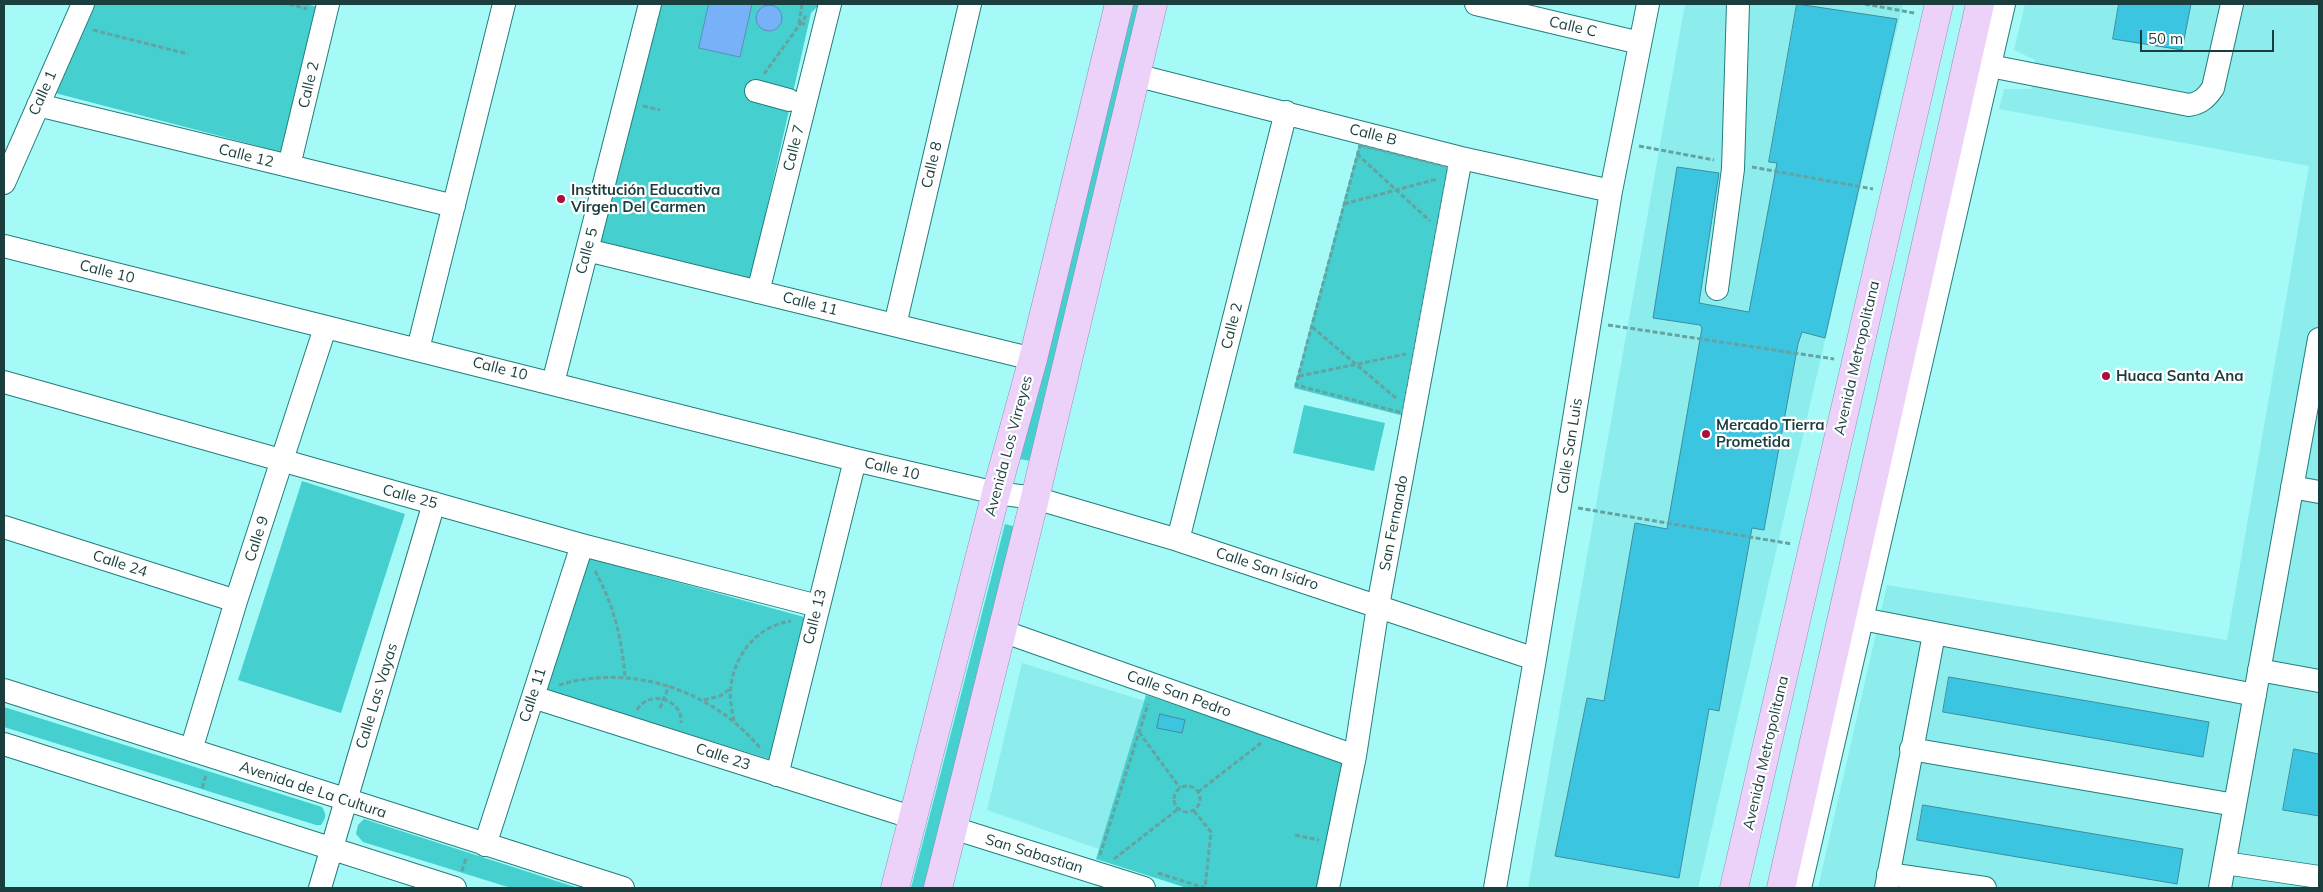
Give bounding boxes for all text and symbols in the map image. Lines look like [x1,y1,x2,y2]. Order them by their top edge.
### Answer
street label: Calle C [1547,13,1599,41]
scale bar [2143,20,2277,52]
text: 50 m [2148,29,2183,48]
street label: Calle 2 [295,60,323,110]
street label: Calle 1 [25,68,61,118]
street label: Calle B [1347,120,1399,150]
street label: Calle 7 [780,123,808,173]
street label: Calle 12 [217,140,275,172]
street label: Calle 8 [918,140,946,190]
place label: Institución Educativa Virgen Del Carmen [571,181,720,216]
marker: Institución Educativa Virgen Del Carmen [555,193,567,205]
street label: Calle 5 [572,226,602,276]
street label: Calle 10 [78,256,136,288]
street label: Avenida Metropolitana [1830,279,1884,437]
street label: Calle 11 [781,288,839,320]
street label: Calle 2 [1218,301,1246,351]
street label: Calle 10 [471,353,529,385]
place label: Huaca Santa Ana [2116,367,2243,385]
marker: Huaca Santa Ana [2100,370,2112,382]
street label: Avenida Los Virreyes [982,374,1036,518]
street label: Calle San Luis [1554,397,1586,495]
place label: Mercado Tierra Prometida [1716,416,1825,451]
marker: Mercado Tierra Prometida [1700,428,1712,440]
street label: Calle 10 [863,454,921,484]
street label: San Fernando [1376,474,1412,572]
street label: Calle 25 [381,481,439,513]
street label: Calle 9 [241,514,273,564]
street label: Calle San Isidro [1213,544,1321,594]
street label: Calle 24 [90,547,150,581]
street label: Calle 13 [799,588,831,646]
street label: Calle Las Vayas [352,641,402,751]
street label: Calle 11 [516,665,550,725]
street label: Calle San Pedro [1124,667,1234,721]
street label: Avenida Metropolitana [1739,674,1793,832]
street label: Calle 23 [693,740,753,774]
street label: Avenida de La Cultura [237,758,389,822]
street label: San Sabastian [983,831,1085,877]

